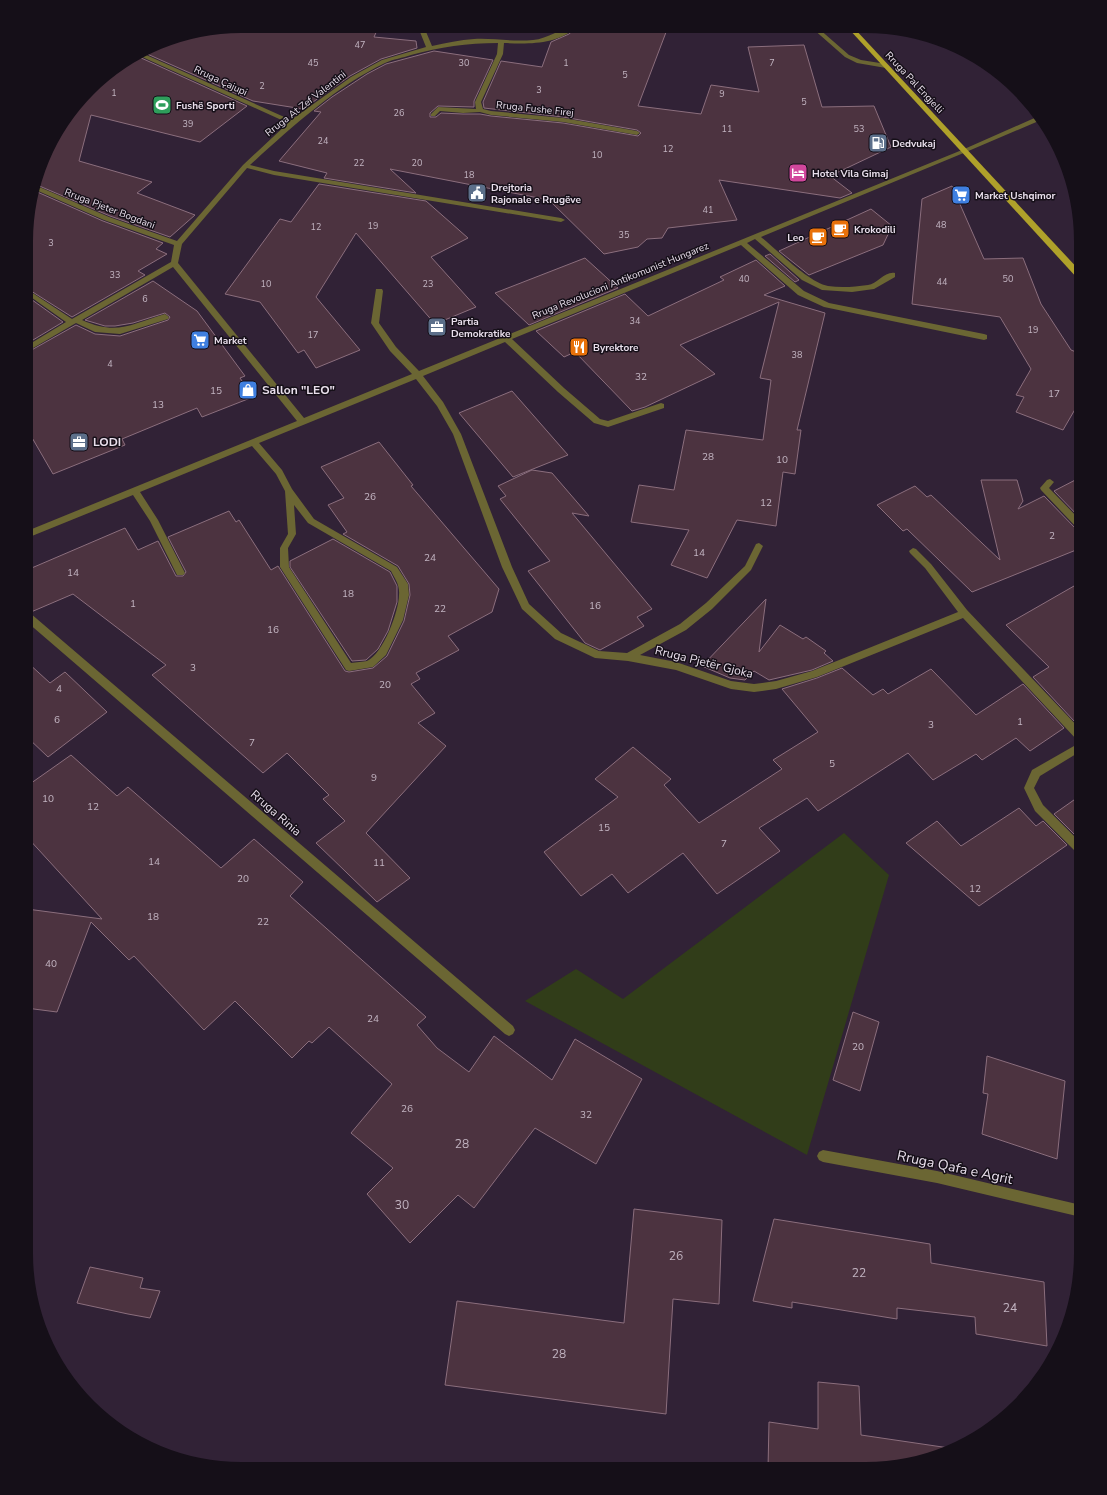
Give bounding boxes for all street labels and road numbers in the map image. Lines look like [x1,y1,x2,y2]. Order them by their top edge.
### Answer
street label: Rruga Pal Engjelli [882,49,947,117]
street label: Rruga Çajupi [192,62,250,99]
street label: Rruga At Zef Valentini [262,68,349,140]
street label: Rruga Fushe Firej [495,98,574,120]
street label: Rruga Pjeter Bogdani [62,185,157,233]
street label: Rruga Revolucioni Antikomunist Hungarez [530,239,711,323]
street label: Rruga Pjetër Gjoka [653,642,755,682]
street label: Rruga Rinia [247,787,305,839]
street label: Rruga Qafa e Agrit [895,1146,1015,1189]

